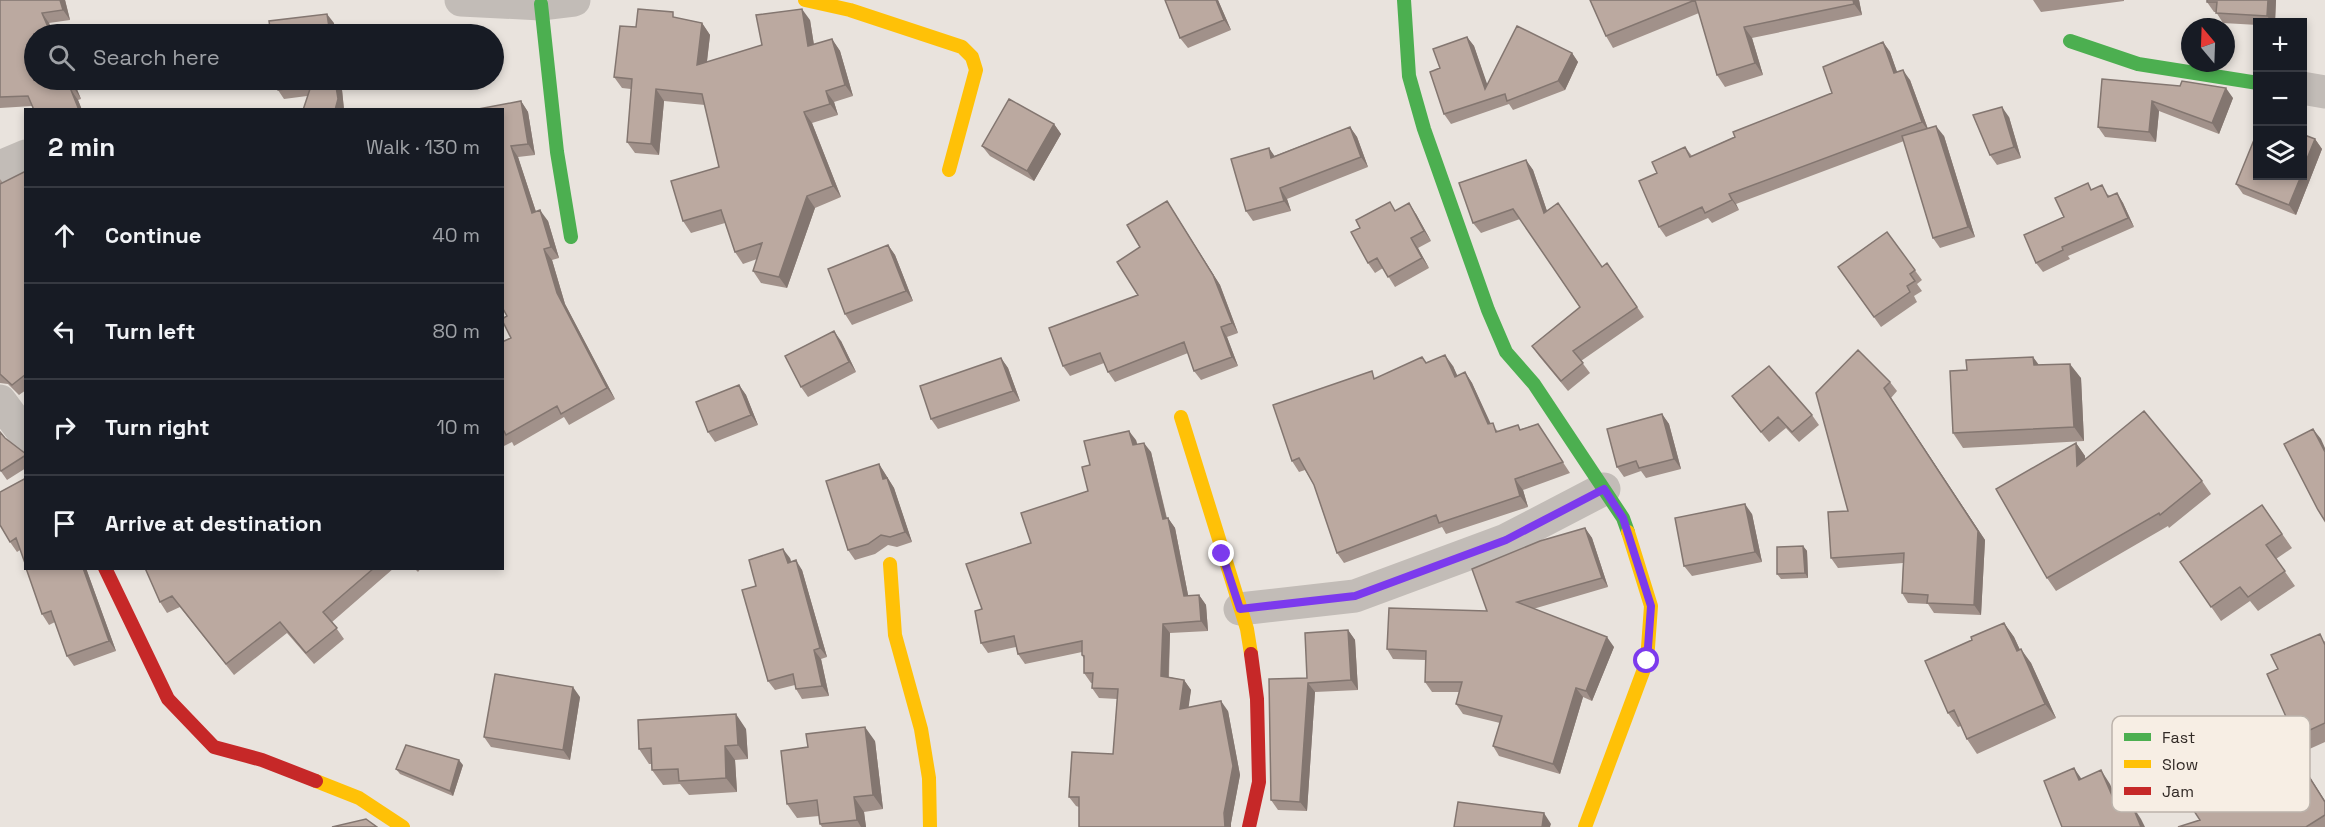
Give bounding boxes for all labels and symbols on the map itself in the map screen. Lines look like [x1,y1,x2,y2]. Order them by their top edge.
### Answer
north arrow [2181,18,2235,72]
route end [1208,540,1234,566]
route start [1633,647,1659,673]
legend [2112,716,2310,812]
text: Fast [2162,727,2195,748]
text: Slow [2162,754,2198,775]
text: Jam [2162,781,2194,802]

